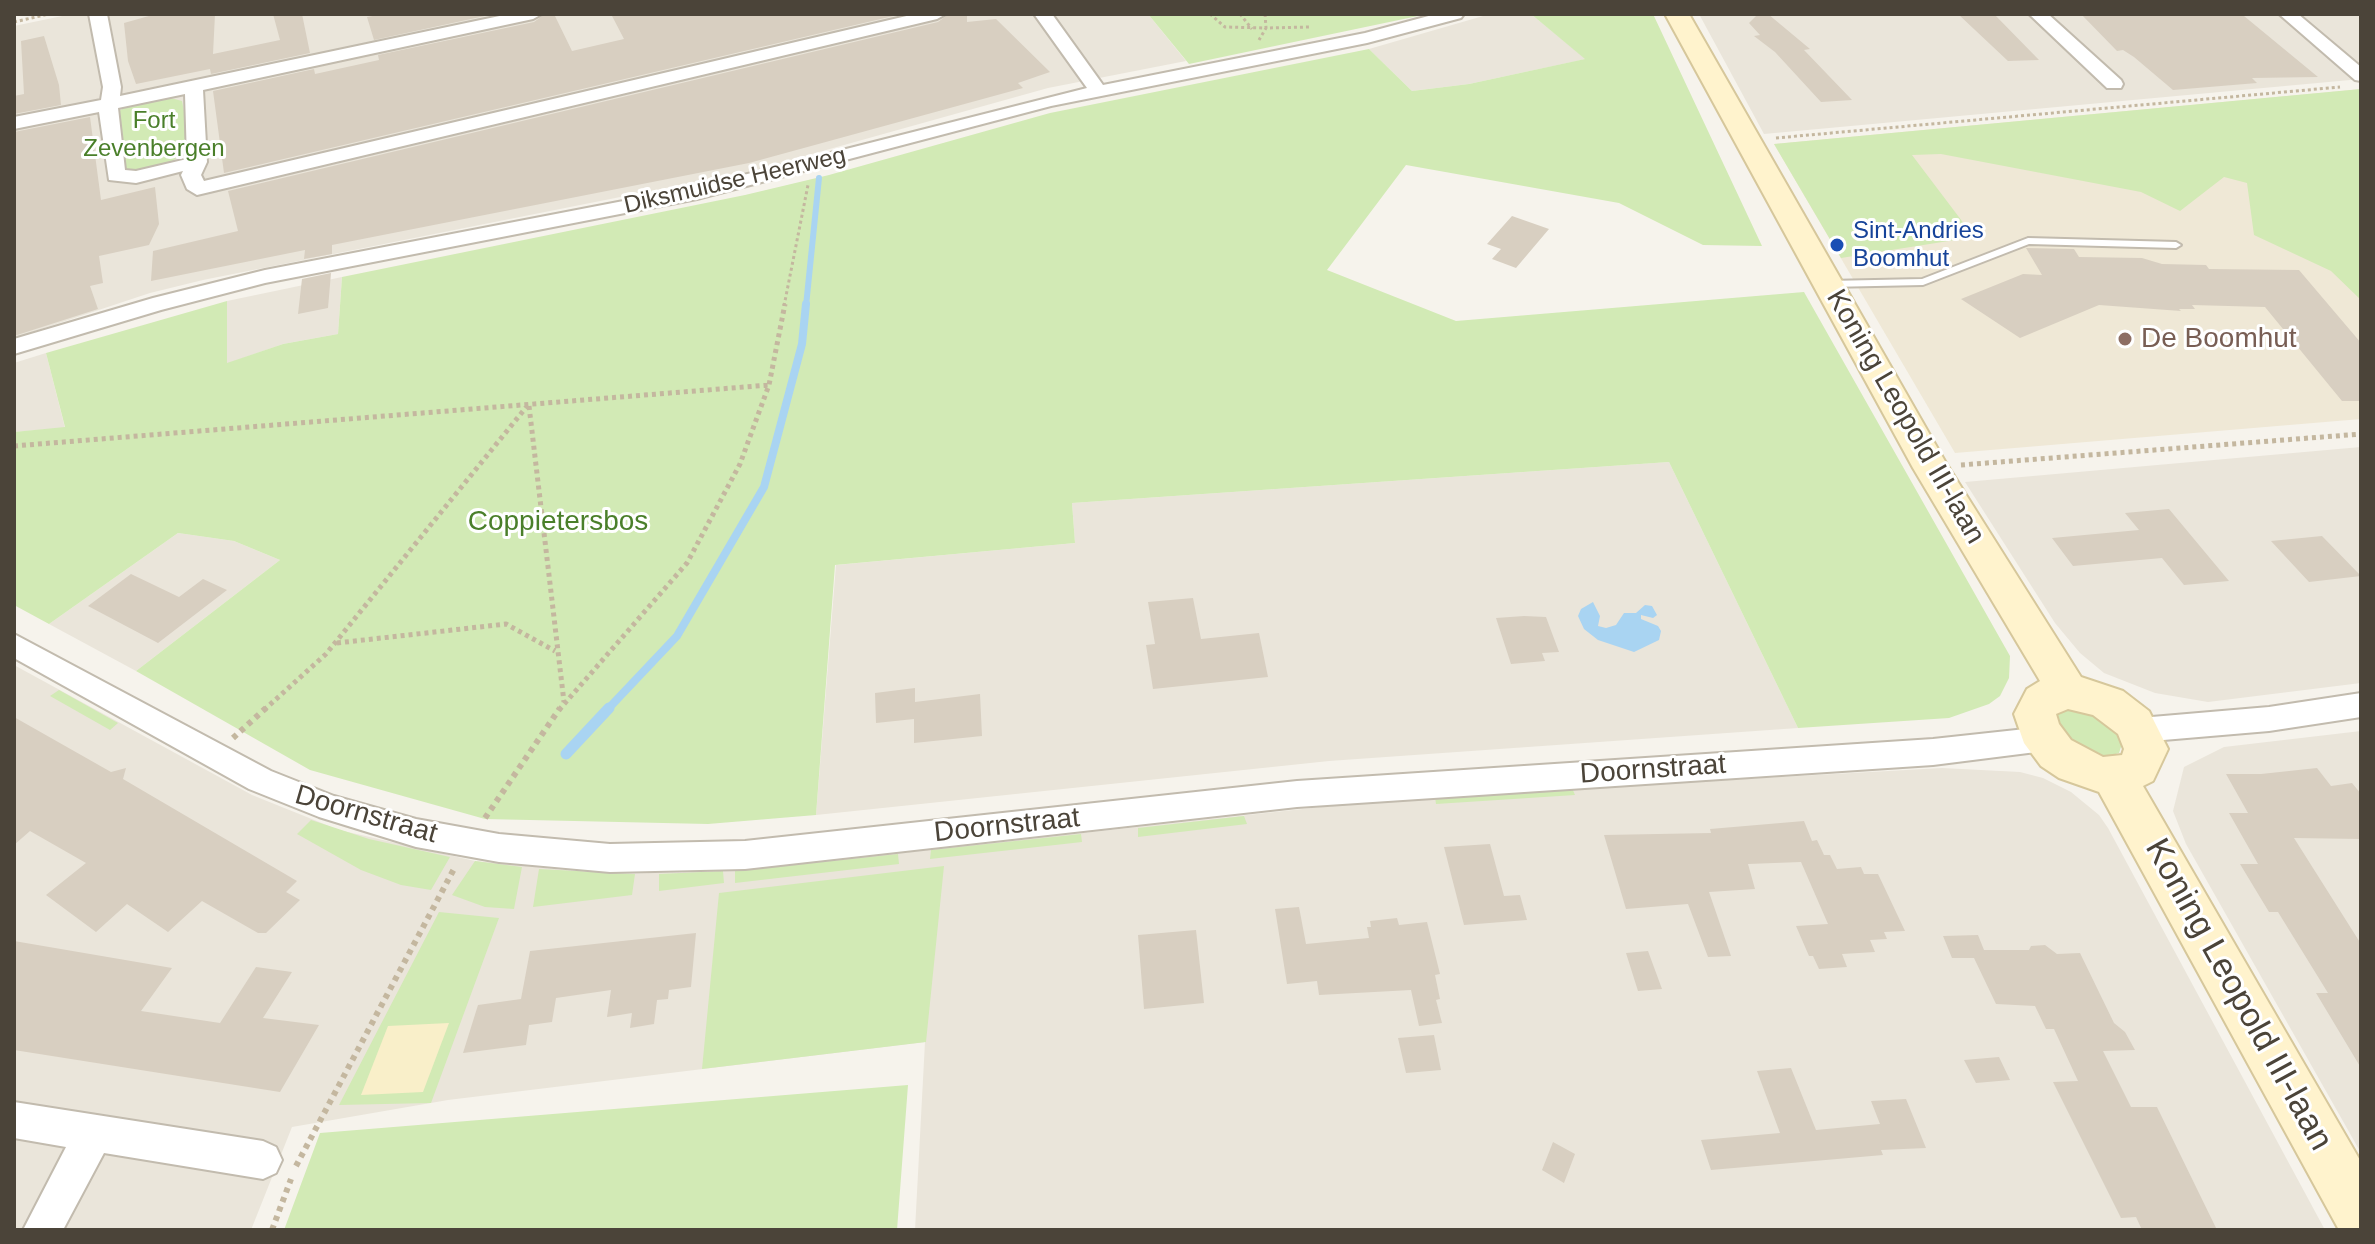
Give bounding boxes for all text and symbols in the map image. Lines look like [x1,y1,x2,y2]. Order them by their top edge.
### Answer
park label: Fort Zevenbergen [83,107,225,163]
street label: Diksmuidse Heerweg [621,141,849,221]
place label: Sint-Andries Boomhut [1853,217,1984,273]
marker: Sint-Andries Boomhut [1828,236,1846,254]
street label: Koning Leopold III-laan [1818,284,1992,550]
place label: De Boomhut [2141,322,2297,356]
marker: De Boomhut [2116,330,2134,348]
park label: Coppietersbos [468,505,648,539]
street label: Doornstraat [1579,748,1727,792]
street label: Doornstraat [291,779,441,851]
street label: Doornstraat [933,802,1081,850]
street label: Koning Leopold III-laan [2135,832,2341,1158]

